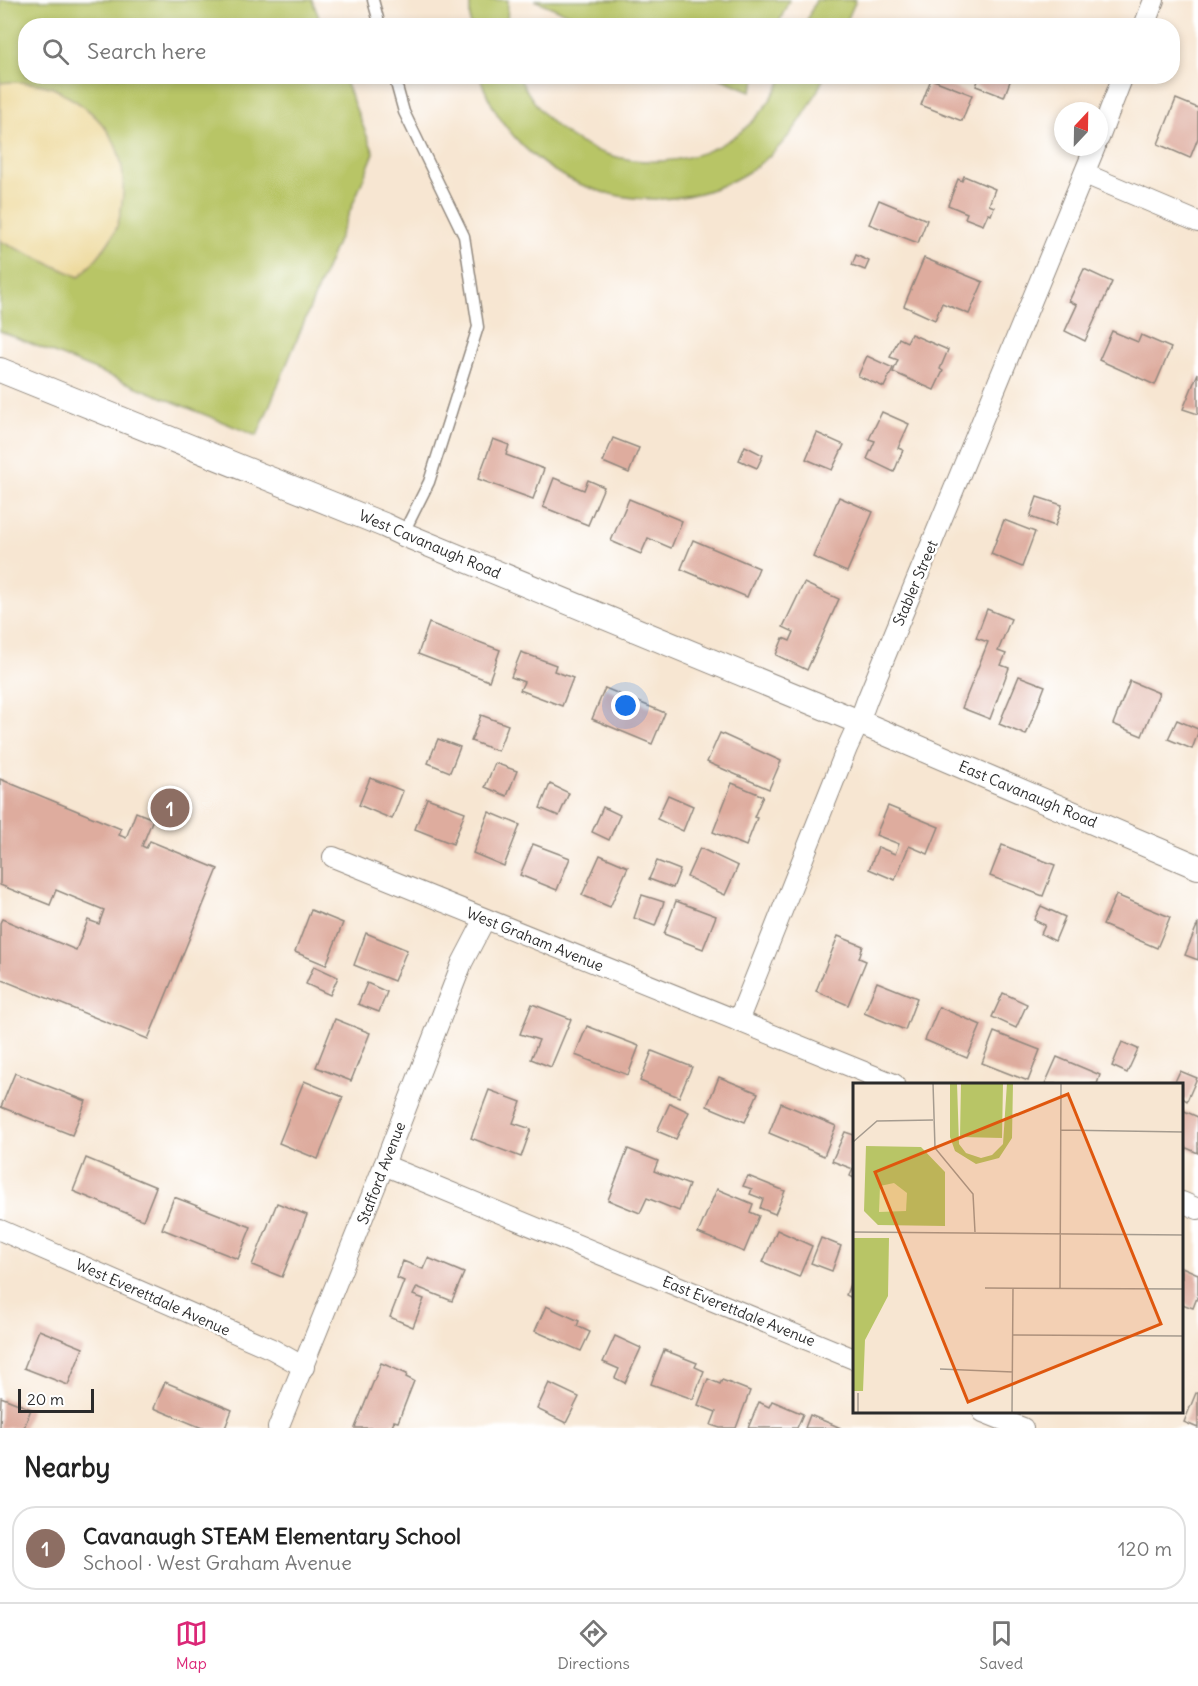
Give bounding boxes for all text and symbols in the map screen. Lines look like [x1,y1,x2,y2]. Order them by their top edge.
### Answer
search box [18,18,1180,84]
icon: search [39,35,72,68]
text: Search here [87,37,206,65]
north arrow [1054,102,1108,156]
street label: West Cavanaugh Road [356,505,504,583]
street label: Stabler Street [888,537,942,629]
your location [611,691,640,720]
street label: East Cavanaugh Road [956,756,1100,832]
pin: 1 [150,786,190,830]
street label: West Graham Avenue [464,903,606,975]
inset map [853,1083,1183,1413]
street label: Stafford Avenue [353,1119,409,1227]
street label: West Everettdale Avenue [73,1254,233,1340]
street label: East Everettdale Avenue [660,1272,818,1350]
scale bar [18,1386,94,1414]
text: 20 m [27,1389,64,1409]
text: Nearby [24,1451,110,1484]
text: Cavanaugh STEAM Elementary School [83,1522,461,1550]
text: 1 [42,1536,49,1561]
text: 120 m [1118,1536,1172,1561]
text: School · West Graham Avenue [83,1550,352,1575]
tab: Map [175,1617,208,1673]
tab: Directions [557,1617,630,1673]
tab: Saved [979,1617,1023,1673]

